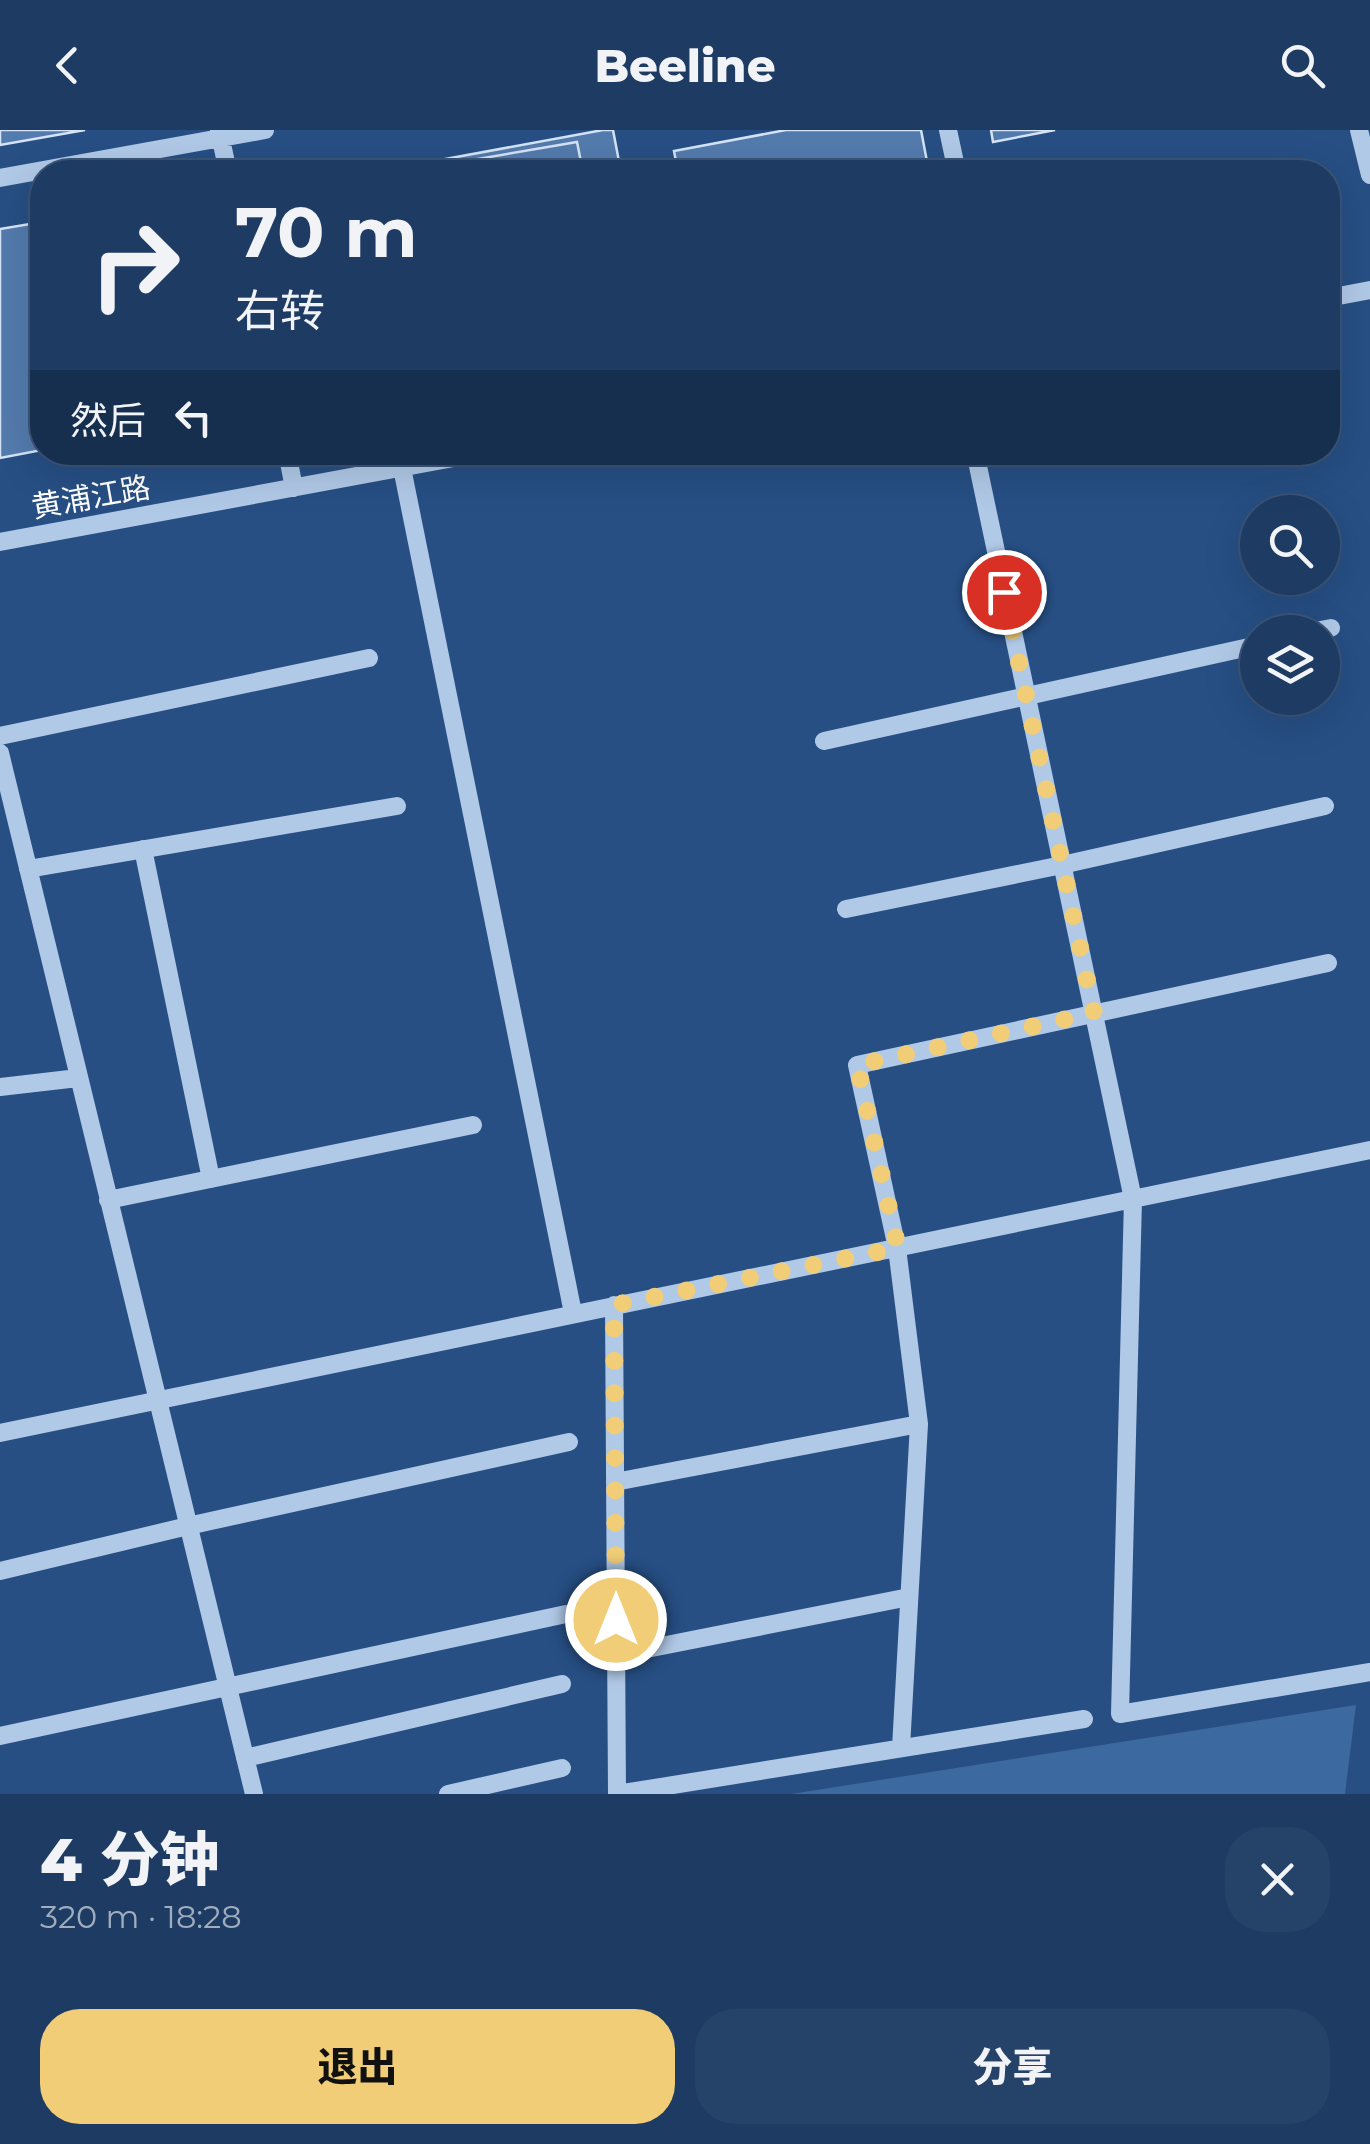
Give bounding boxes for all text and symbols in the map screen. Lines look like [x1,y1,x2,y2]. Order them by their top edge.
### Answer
icon: back [40,38,95,93]
text: Beeline [594,38,776,93]
icon: search [1275,38,1330,93]
text: 70 m [235,189,418,275]
icon: right [70,200,200,330]
text: 右转 [235,283,325,338]
icon: left [166,390,221,445]
text: 然后 [70,397,146,444]
street label: 黄浦江路 [29,468,153,526]
map controls [1240,495,1340,715]
button: search [1240,495,1340,595]
pin [962,550,1047,635]
icon: arrive [977,565,1032,620]
button: layers [1240,615,1340,715]
position arrow [564,1568,668,1672]
text: 4 分钟 [40,1823,219,1896]
button: close [1225,1827,1330,1932]
text: 320 m · 18:28 [40,1897,242,1936]
button: 退出 [40,2009,675,2124]
button: 分享 [695,2009,1330,2124]

